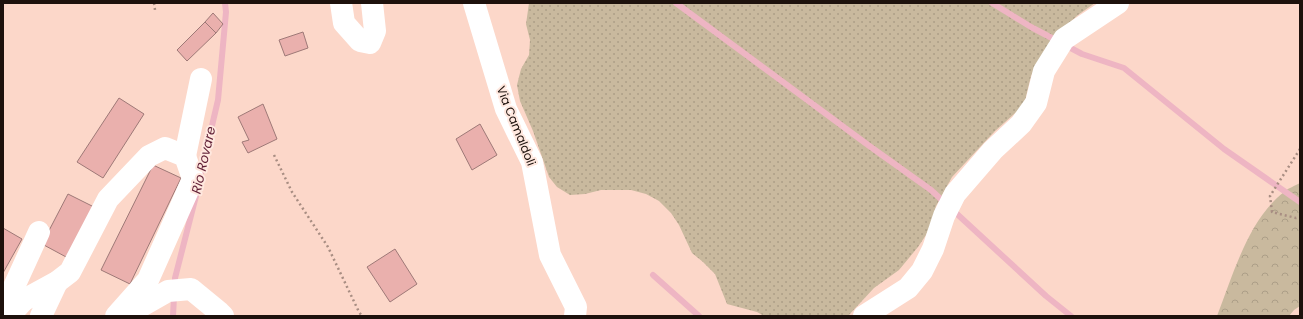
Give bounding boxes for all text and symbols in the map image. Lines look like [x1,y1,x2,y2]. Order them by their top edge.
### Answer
street label: Via Camaldoli [493,83,540,168]
water label: Rio Rovare [187,125,220,196]

